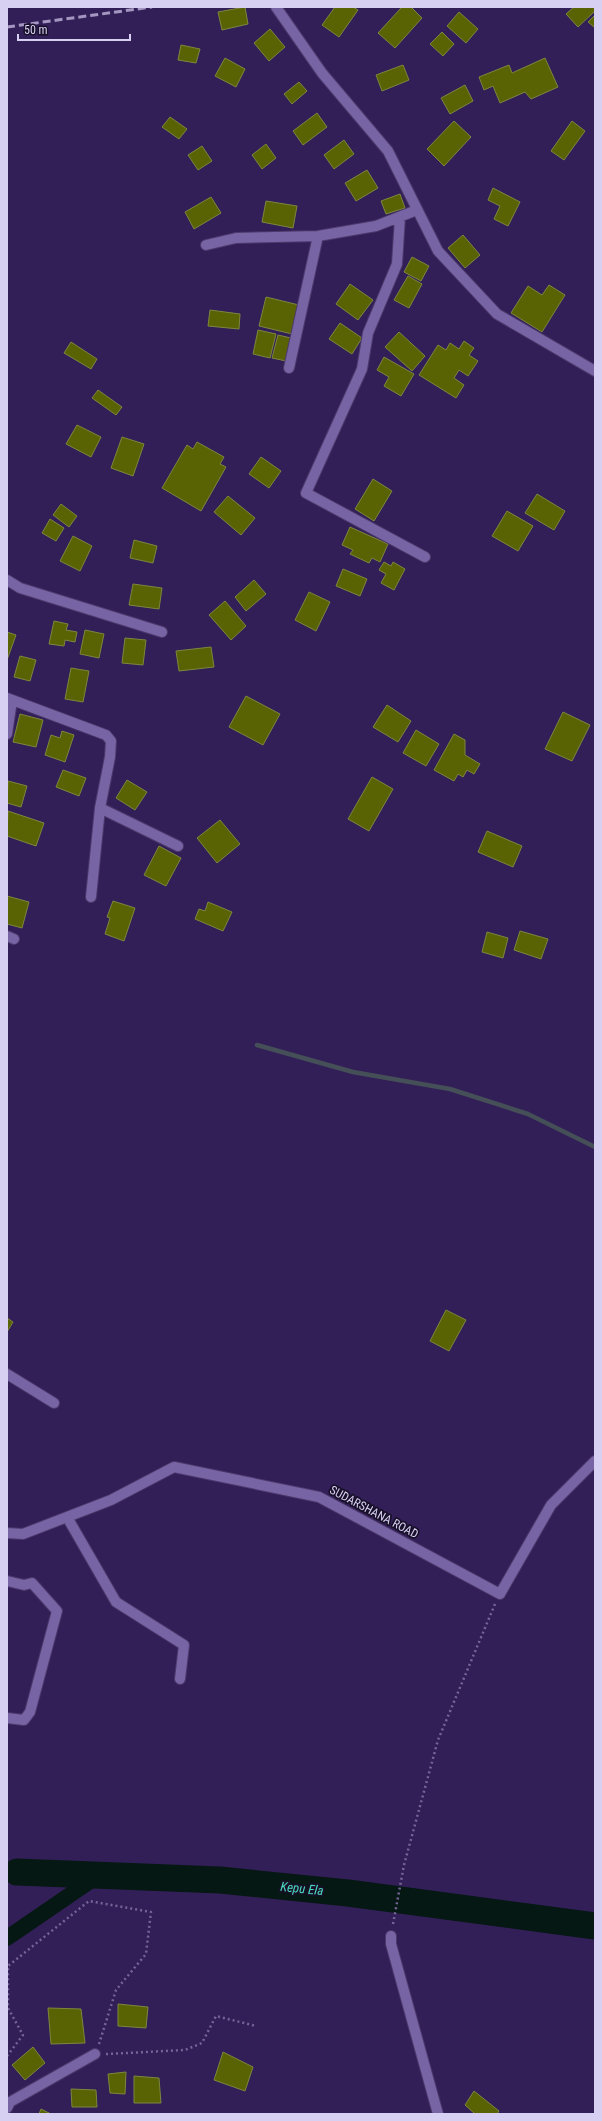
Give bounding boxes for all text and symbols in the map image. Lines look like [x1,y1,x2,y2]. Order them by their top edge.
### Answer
scale bar [18,16,130,42]
text: 50 m [24,23,48,37]
street label: SUDARSHANA ROAD [327,1483,421,1541]
water label: Kepu Ela [280,1879,324,1898]

